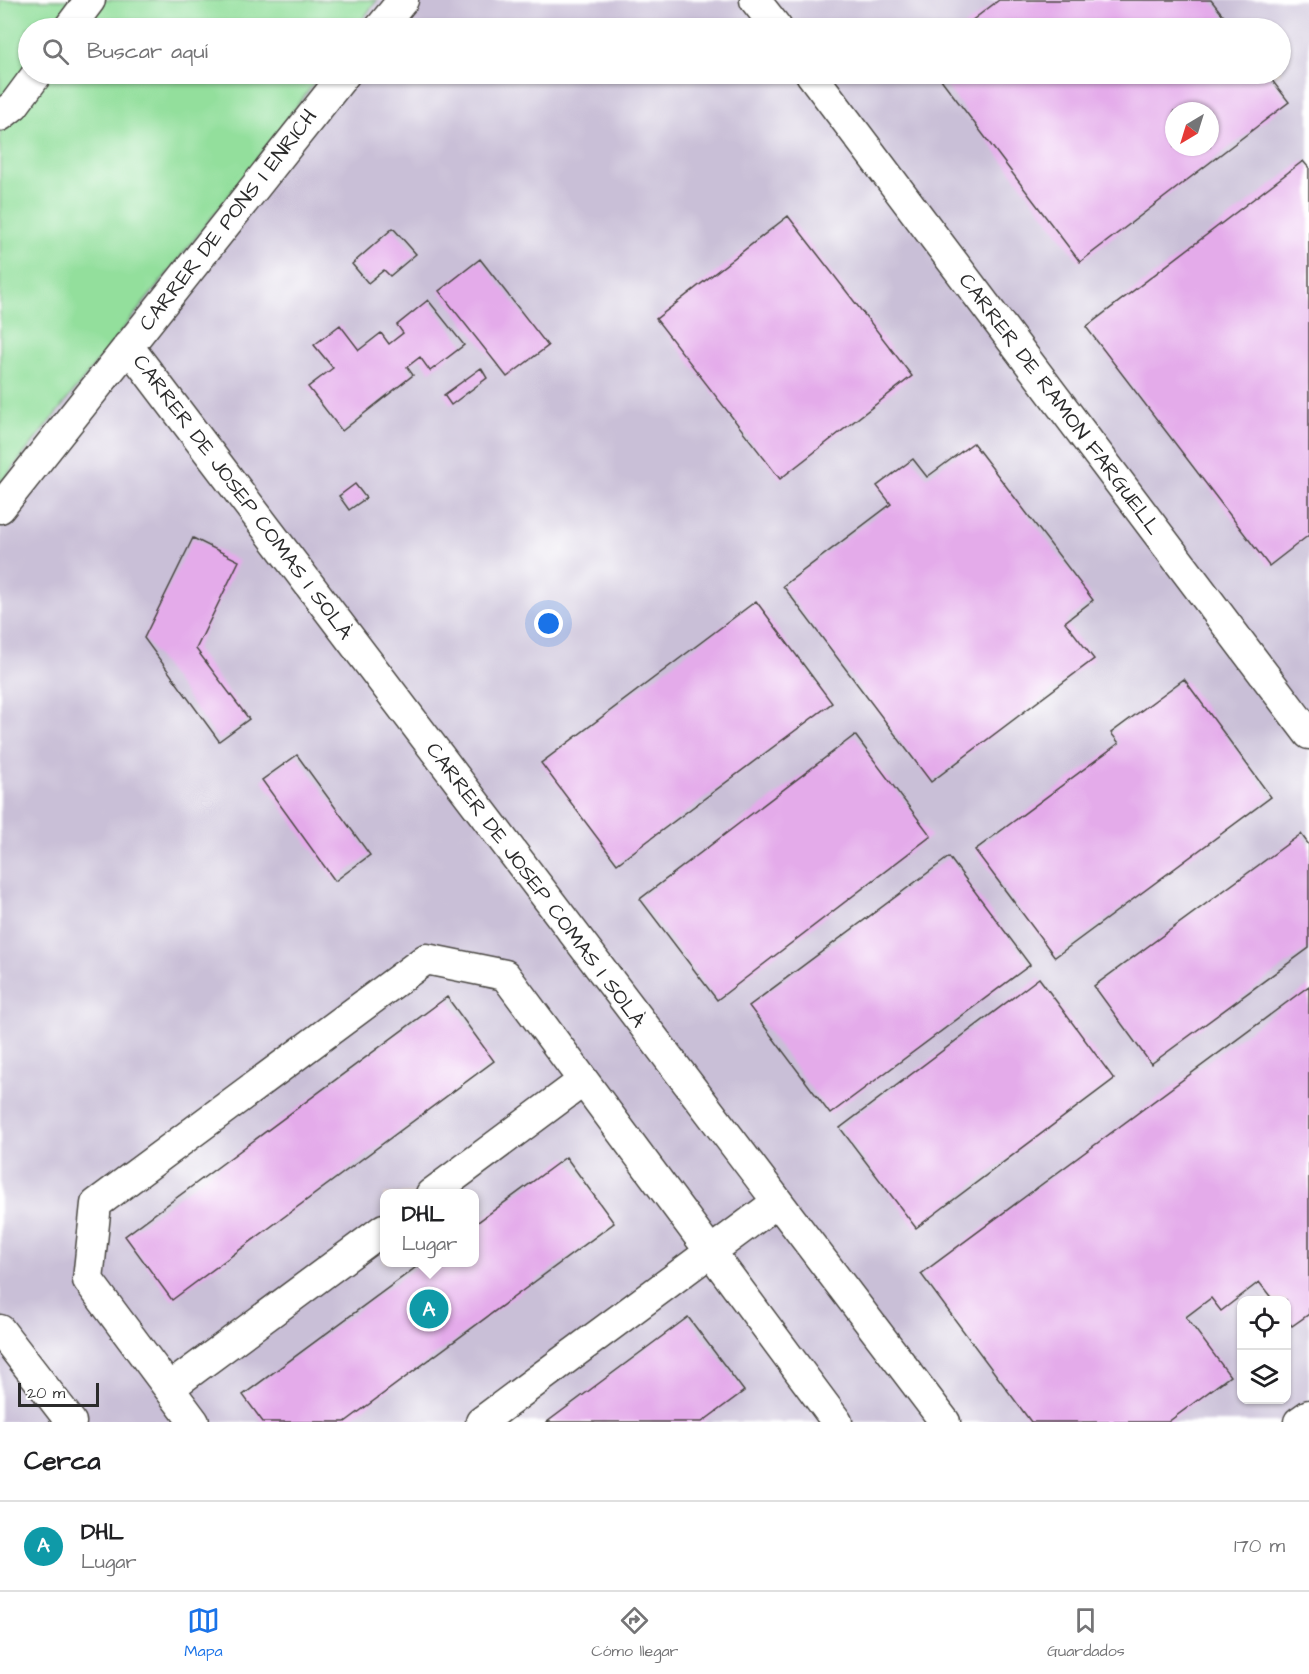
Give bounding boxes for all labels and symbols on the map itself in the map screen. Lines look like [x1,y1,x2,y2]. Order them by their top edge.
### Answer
north arrow [1165,102,1219,156]
street label: CARRER DE PONS I ENRICH [132,103,324,337]
street label: CARRER DE RAMON FARGUELL [952,267,1168,541]
street label: CARRER DE JOSEP COMAS I SOLÀ [126,348,360,646]
your location [534,609,563,638]
street label: CARRER DE JOSEP COMAS I SOLÀ [419,736,653,1034]
pin: A [410,1286,448,1332]
scale bar [18,1380,99,1408]

